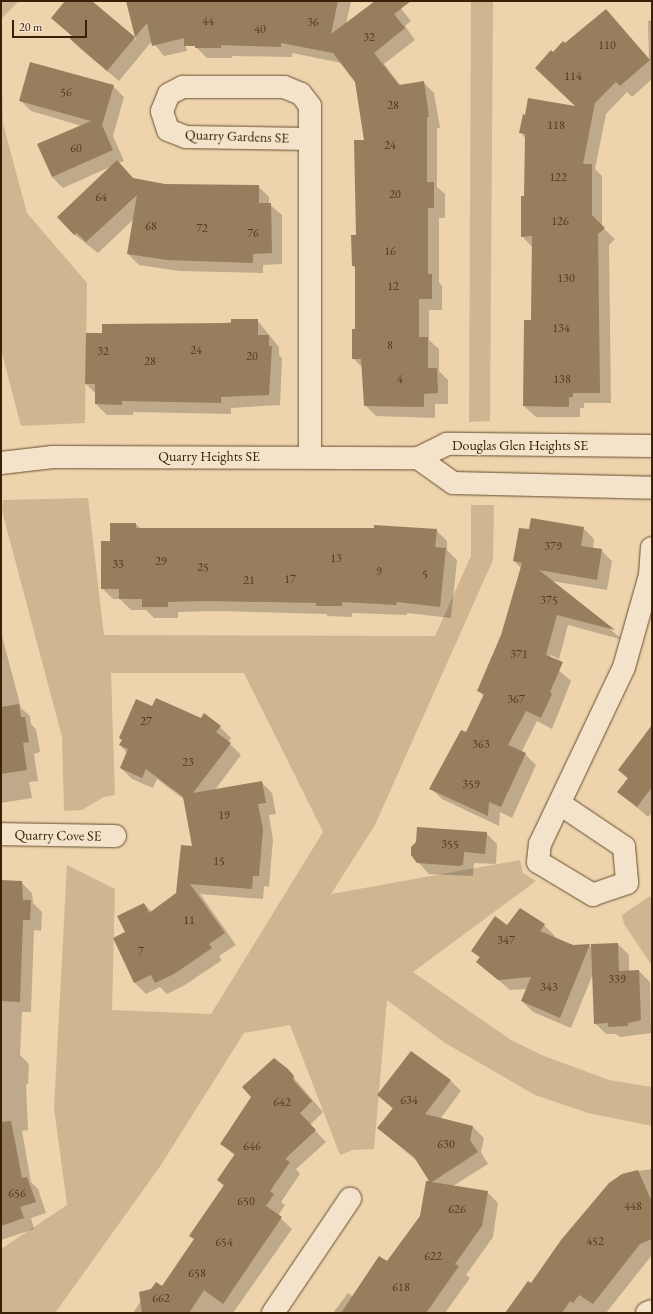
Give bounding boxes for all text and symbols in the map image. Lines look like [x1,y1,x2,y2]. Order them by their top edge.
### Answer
scale bar [14,12,89,38]
house number: 44 [202,15,214,29]
house number: 36 [307,16,319,30]
text: 20 m [19,19,42,35]
house number: 40 [254,23,266,37]
house number: 32 [363,31,375,45]
house number: 110 [598,39,616,53]
house number: 114 [564,70,582,84]
house number: 56 [60,86,72,100]
house number: 28 [387,99,399,113]
house number: 118 [547,119,565,133]
street label: Quarry Gardens SE [185,126,289,146]
house number: 24 [384,139,396,153]
house number: 60 [70,142,82,156]
house number: 122 [549,171,567,185]
house number: 20 [389,188,401,202]
house number: 64 [95,191,107,205]
house number: 126 [551,215,569,229]
house number: 68 [145,220,157,234]
house number: 72 [196,222,208,236]
house number: 76 [247,227,259,241]
house number: 16 [384,245,396,259]
house number: 130 [557,272,575,286]
house number: 12 [387,280,399,294]
house number: 134 [552,322,570,336]
house number: 8 [387,339,393,353]
house number: 24 [190,344,202,358]
house number: 32 [97,345,109,359]
house number: 20 [246,350,258,364]
house number: 28 [144,355,156,369]
house number: 4 [397,373,403,387]
house number: 138 [553,373,571,387]
street label: Douglas Glen Heights SE [452,437,588,453]
street label: Quarry Heights SE [158,448,260,464]
house number: 379 [544,540,562,554]
house number: 13 [330,552,342,566]
house number: 29 [155,555,167,569]
house number: 33 [112,558,124,572]
house number: 25 [197,561,209,575]
house number: 9 [376,565,382,579]
house number: 5 [422,568,428,582]
house number: 17 [284,573,296,587]
house number: 21 [243,574,255,588]
house number: 375 [540,594,558,608]
house number: 371 [510,648,528,662]
house number: 367 [507,693,525,707]
house number: 27 [140,715,152,729]
house number: 363 [472,738,490,752]
house number: 23 [182,756,194,770]
house number: 359 [462,778,480,792]
house number: 19 [218,809,230,823]
street label: Quarry Cove SE [14,826,102,844]
house number: 355 [441,838,459,852]
house number: 15 [213,855,225,869]
house number: 11 [183,914,195,928]
house number: 347 [497,934,515,948]
house number: 7 [138,945,144,959]
house number: 339 [608,973,626,987]
house number: 343 [540,981,558,995]
house number: 634 [400,1094,418,1108]
house number: 642 [273,1096,291,1110]
house number: 630 [437,1138,455,1152]
house number: 646 [243,1140,261,1154]
house number: 656 [8,1187,26,1201]
house number: 650 [237,1195,255,1209]
house number: 448 [624,1200,642,1214]
house number: 626 [448,1203,466,1217]
house number: 452 [586,1235,604,1249]
house number: 654 [215,1236,233,1250]
house number: 622 [424,1250,442,1264]
house number: 658 [188,1267,206,1281]
house number: 618 [392,1281,410,1295]
house number: 662 [152,1292,170,1306]

